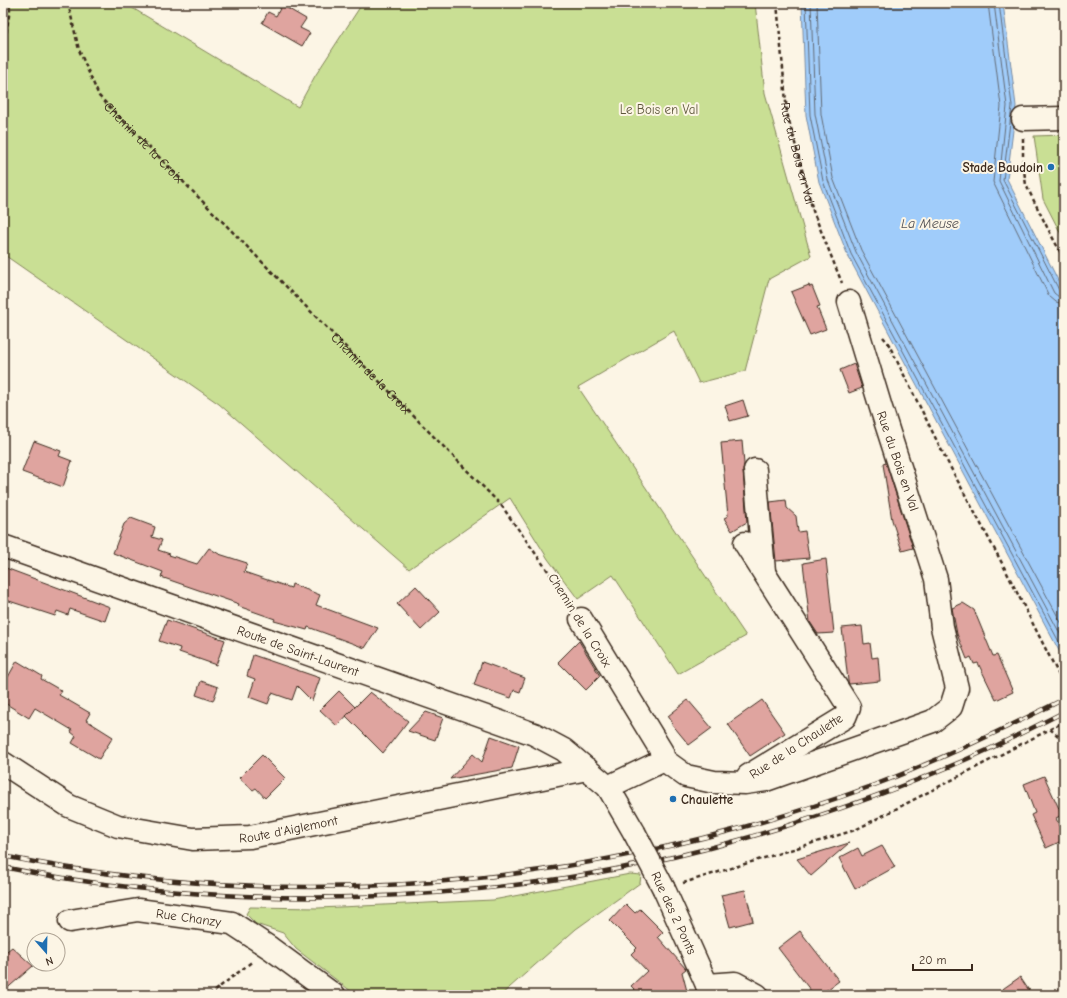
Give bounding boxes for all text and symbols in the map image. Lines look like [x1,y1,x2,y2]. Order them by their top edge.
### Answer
street label: Chemin de la Croix [101,99,188,186]
park label: Le Bois en Val [620,102,698,117]
street label: Rue du Bois en Val [779,102,818,206]
place label: Stade Baudoin [963,160,1043,175]
marker: Stade Baudoin [1046,162,1056,172]
water label: La Meuse [901,215,959,232]
street label: Chemin de la Croix [328,330,415,417]
street label: Rue du Bois en Val [874,409,922,513]
street label: Chemin de la Croix [545,571,615,670]
street label: Route de Saint-Laurent [235,622,362,679]
street label: Rue de la Chaulette [747,710,846,782]
place label: Chaulette [681,792,734,807]
marker: Chaulette [668,794,678,804]
street label: Route d'Aiglemont [239,812,340,845]
street label: Rue des 2 Ponts [648,869,700,957]
street label: Rue Chanzy [155,905,222,929]
north arrow [26,932,66,972]
scale bar [913,946,972,972]
text: 20 m [919,953,947,967]
text: N [44,954,55,968]

